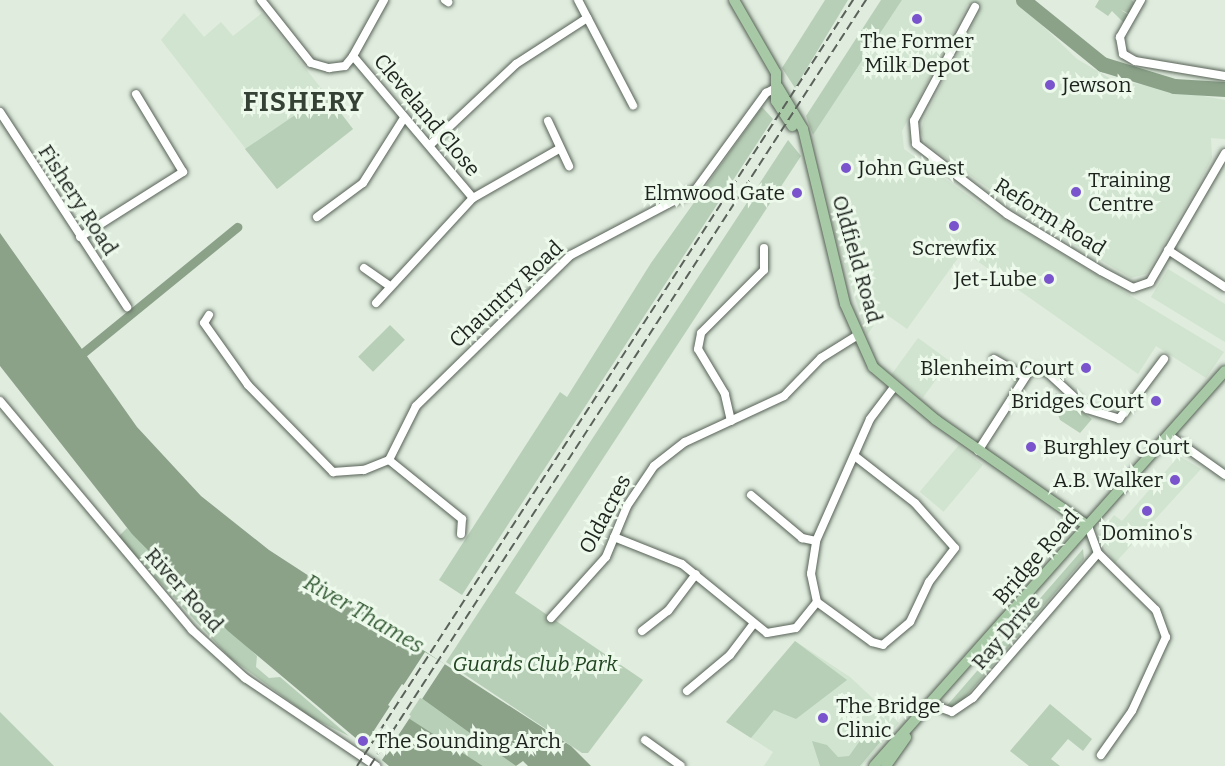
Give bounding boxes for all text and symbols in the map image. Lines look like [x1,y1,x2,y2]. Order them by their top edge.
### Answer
marker: The Former Milk Depot [910,12,924,26]
place label: The Former Milk Depot [860,28,974,78]
street label: Cleveland Close [368,49,486,181]
place label: Jewson [1062,72,1131,98]
marker: Jewson [1043,78,1057,92]
district label: FISHERY [243,87,365,119]
street label: Fishery Road [33,140,123,260]
place label: John Guest [858,155,965,181]
marker: John Guest [839,161,853,175]
place label: Training Centre [1088,167,1171,217]
street label: Reform Road [990,173,1110,261]
place label: Elmwood Gate [644,180,785,206]
marker: Training Centre [1069,185,1083,199]
marker: Elmwood Gate [790,186,804,200]
street label: Oldfield Road [827,192,887,326]
marker: Screwfix [947,219,961,233]
street label: Chauntry Road [444,235,568,353]
place label: Screwfix [912,235,996,261]
place label: Jet-Lube [954,266,1037,292]
marker: Jet-Lube [1042,272,1056,286]
place label: Blenheim Court [920,355,1074,381]
marker: Blenheim Court [1079,361,1093,375]
place label: Bridges Court [1011,388,1144,414]
marker: Bridges Court [1149,394,1163,408]
place label: Burghley Court [1043,434,1190,460]
marker: Burghley Court [1024,440,1038,454]
place label: A.B. Walker [1053,467,1163,493]
street label: Oldacres [574,470,636,558]
marker: A.B. Walker [1168,473,1182,487]
street label: Bridge Road [988,504,1084,610]
marker: Domino's [1140,504,1154,518]
place label: Domino's [1101,520,1193,546]
street label: River Road [140,543,228,637]
water label: River Thames [299,569,429,659]
street label: Ray Drive [967,589,1045,675]
park label: Guards Club Park [452,651,618,677]
place label: The Bridge Clinic [836,693,941,743]
marker: The Bridge Clinic [814,709,832,727]
place label: The Sounding Arch [375,728,561,754]
marker: The Sounding Arch [356,734,370,748]

